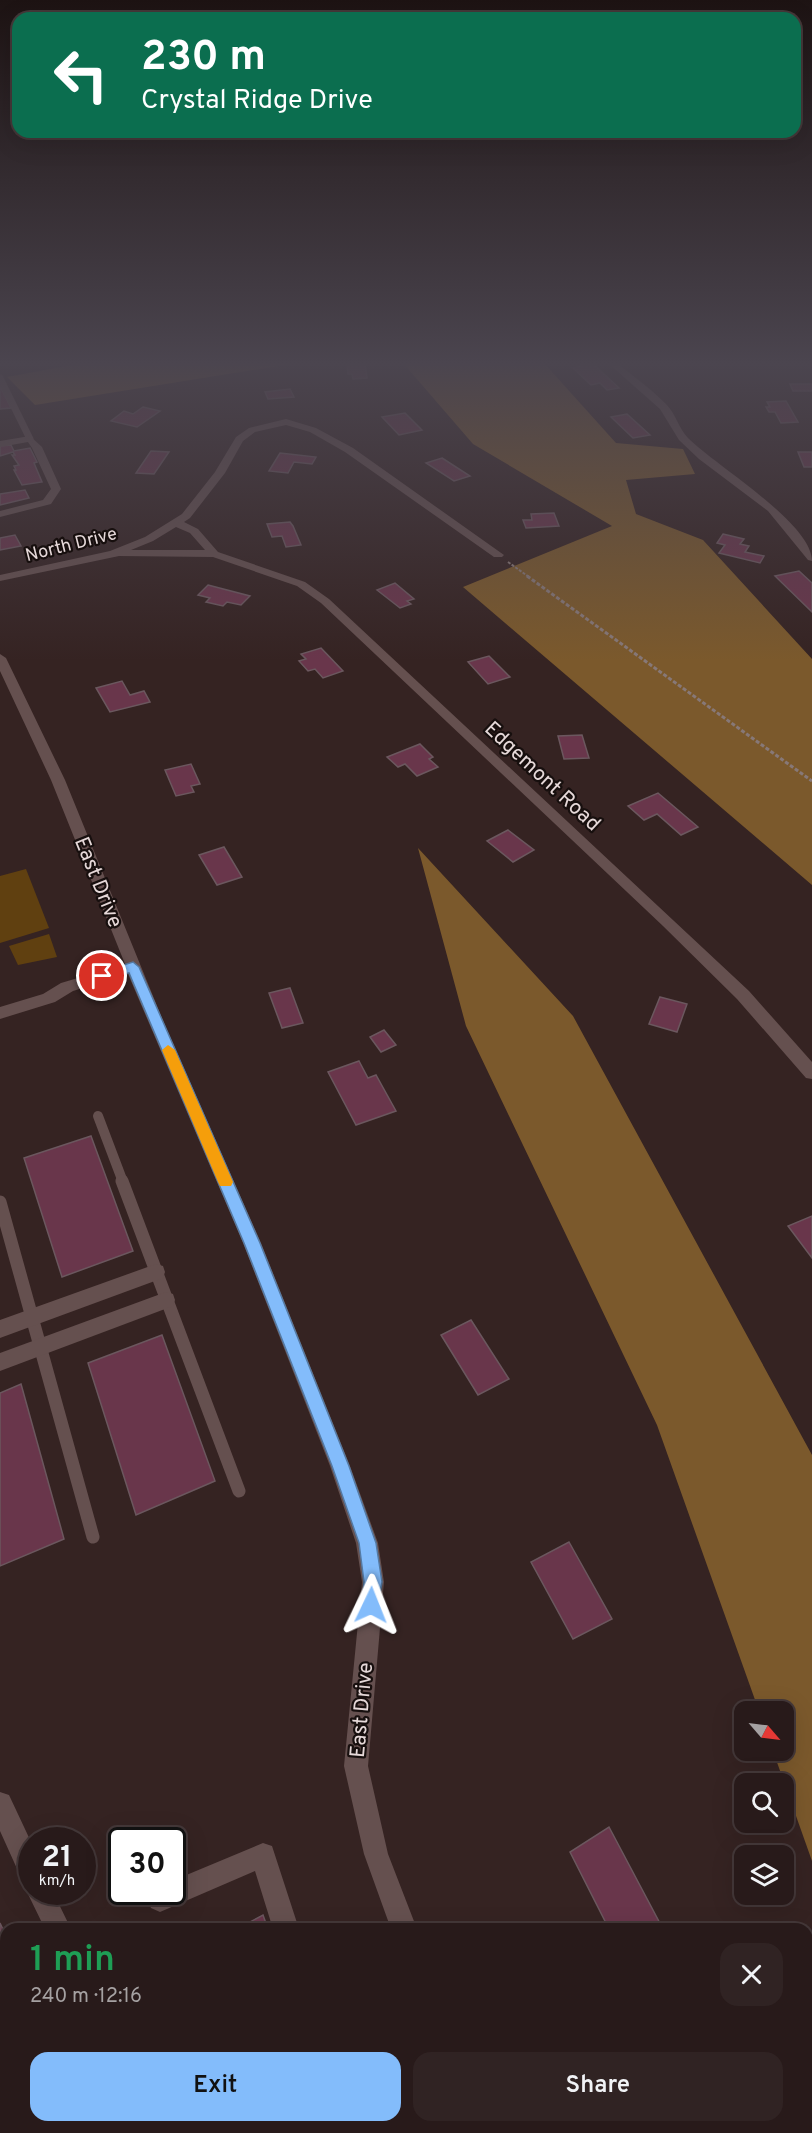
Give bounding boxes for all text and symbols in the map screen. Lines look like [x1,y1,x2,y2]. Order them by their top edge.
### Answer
text: 230 m [141,32,266,85]
icon: left [42,36,120,114]
text: Crystal Ridge Drive [141,84,373,118]
street label: North Drive [23,523,119,568]
street label: Edgemont Road [478,716,606,838]
street label: East Drive [67,833,128,932]
pin [76,950,127,1001]
icon: arrive [85,959,118,992]
position arrow [339,1573,403,1637]
street label: East Drive [345,1661,380,1759]
north arrow [734,1701,794,1761]
map controls [734,1701,794,1905]
button: search [734,1773,794,1833]
speed limit sign: 30 [108,1827,186,1905]
text: 21 [42,1840,72,1877]
button: layers [734,1845,794,1905]
text: km/h [39,1872,75,1891]
text: 1 min [30,1938,115,1984]
button: close [720,1943,783,2006]
text: 240 m · 12:16 [30,1984,142,2010]
button: Exit [30,2052,401,2121]
button: Share [413,2052,783,2121]

